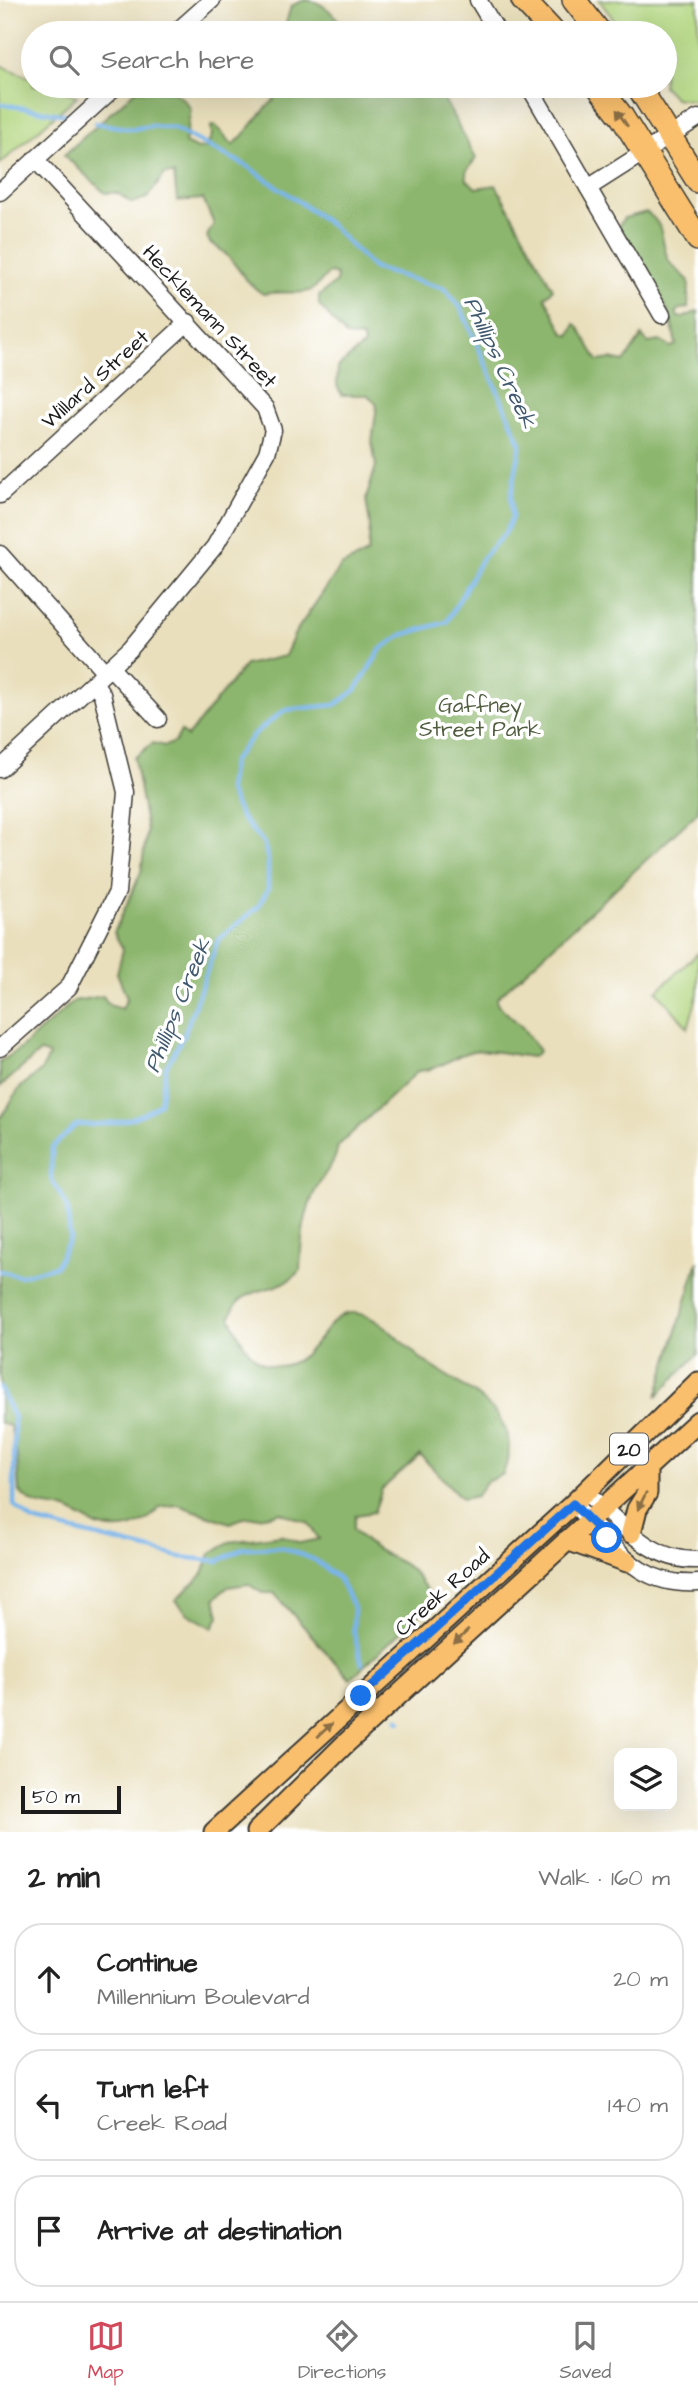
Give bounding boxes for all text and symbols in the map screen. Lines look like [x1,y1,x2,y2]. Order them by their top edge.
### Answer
search box [21,21,677,98]
icon: search [45,41,83,79]
text: Search here [101,42,254,78]
one-way arrow [615,109,629,127]
street label: Hecklemann Street [136,238,284,395]
water label: Phillips Creek [456,291,545,434]
street label: Willard Street [35,323,156,436]
park label: Gaffney Street Park [419,691,541,744]
water label: Phillips Creek [137,933,220,1077]
road number: 20 [610,1434,648,1464]
one-way arrow [636,1491,648,1511]
route start [591,1522,622,1553]
street label: Creek Road [389,1542,496,1643]
one-way arrow [453,1629,470,1645]
route end [345,1680,376,1711]
one-way arrow [316,1722,333,1738]
map controls [614,1748,677,1811]
button: layers [614,1748,677,1811]
scale bar [21,1783,121,1815]
text: 50 m [32,1784,80,1811]
text: 2 min [28,1857,100,1899]
text: Walk · 160 m [538,1862,670,1894]
text: Continue [97,1945,198,1981]
icon: ahead [30,1960,68,1998]
text: 20 m [613,1963,668,1995]
text: Millennium Boulevard [97,1981,310,2013]
text: Turn left [97,2071,208,2107]
icon: left [30,2086,68,2124]
text: 140 m [608,2089,668,2121]
text: Creek Road [97,2107,227,2139]
icon: arrive [30,2212,68,2250]
text: Arrive at destination [97,2213,342,2249]
tab: Map [87,2317,125,2386]
tab: Directions [298,2317,386,2386]
tab: Saved [560,2317,611,2386]

